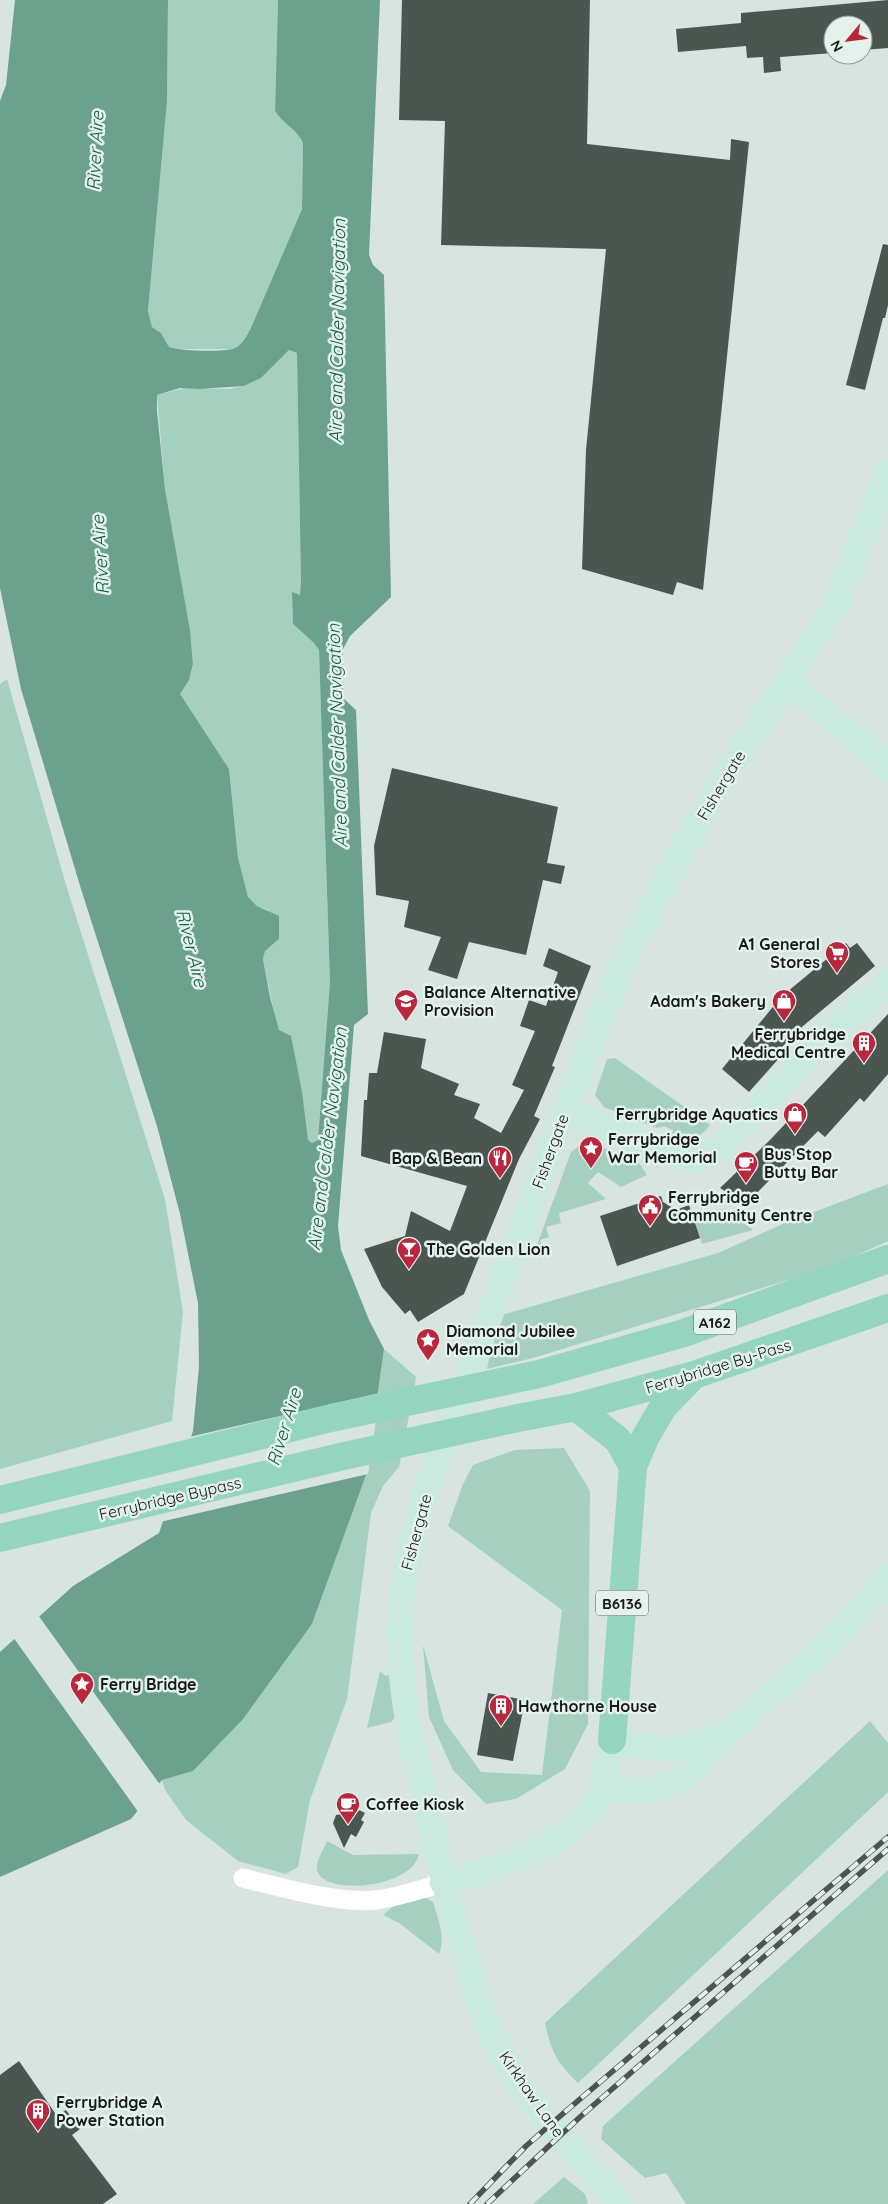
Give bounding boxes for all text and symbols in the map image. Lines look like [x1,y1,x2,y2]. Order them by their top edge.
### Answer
north arrow [823,15,873,65]
text: N [826,37,847,55]
water label: River Aire [81,110,109,191]
water label: Aire and Calder Navigation [324,218,350,443]
water label: River Aire [86,514,114,595]
water label: Aire and Calder Navigation [322,623,352,848]
street label: Fishergate [692,746,750,824]
water label: River Aire [171,907,213,990]
place label: A1 General Stores [738,934,820,972]
supermarket icon: A1 General Stores [824,940,850,974]
place label: Balance Alternative Provision [424,982,576,1020]
school or university icon: Balance Alternative Provision [393,988,419,1022]
shop icon: Adam's Bakery [771,988,797,1022]
place label: Adam's Bakery [650,991,766,1011]
place label: Ferrybridge Medical Centre [731,1024,846,1062]
water label: Aire and Calder Navigation [302,1026,352,1252]
building icon: Ferrybridge Medical Centre [851,1030,877,1064]
shop icon: Ferrybridge Aquatics [782,1101,808,1135]
place label: Ferrybridge Aquatics [616,1104,778,1124]
street label: Fishergate [527,1111,573,1191]
place label: Ferrybridge War Memorial [608,1129,717,1167]
place icon: Ferrybridge War Memorial [578,1135,604,1169]
place label: Bus Stop Butty Bar [764,1144,838,1182]
restaurant icon: Bap & Bean [487,1145,513,1179]
place label: Bap & Bean [392,1148,482,1168]
cafe icon: Bus Stop Butty Bar [733,1150,759,1184]
place label: Ferrybridge Community Centre [668,1187,812,1225]
public building icon: Ferrybridge Community Centre [637,1193,663,1227]
bar icon: The Golden Lion [396,1236,422,1270]
place label: The Golden Lion [426,1239,550,1259]
road number: A162 [694,1310,736,1334]
place label: Diamond Jubilee Memorial [446,1321,575,1359]
place icon: Diamond Jubilee Memorial [415,1327,441,1361]
street label: Ferrybridge By-Pass [643,1334,793,1398]
water label: River Aire [261,1385,307,1468]
street label: Ferrybridge Bypass [97,1472,243,1524]
street label: Fishergate [396,1492,436,1572]
road number: B6136 [596,1590,648,1616]
place icon: Ferry Bridge [69,1671,95,1705]
place label: Ferry Bridge [100,1674,197,1694]
building icon: Hawthorne House [488,1693,514,1727]
place label: Hawthorne House [518,1696,657,1716]
cafe icon: Coffee Kiosk [335,1791,361,1825]
place label: Coffee Kiosk [366,1794,464,1814]
street label: Kirkhaw Lane [495,2047,569,2141]
place label: Ferrybridge A Power Station [56,2092,165,2130]
building icon: Ferrybridge A Power Station [25,2098,51,2132]

